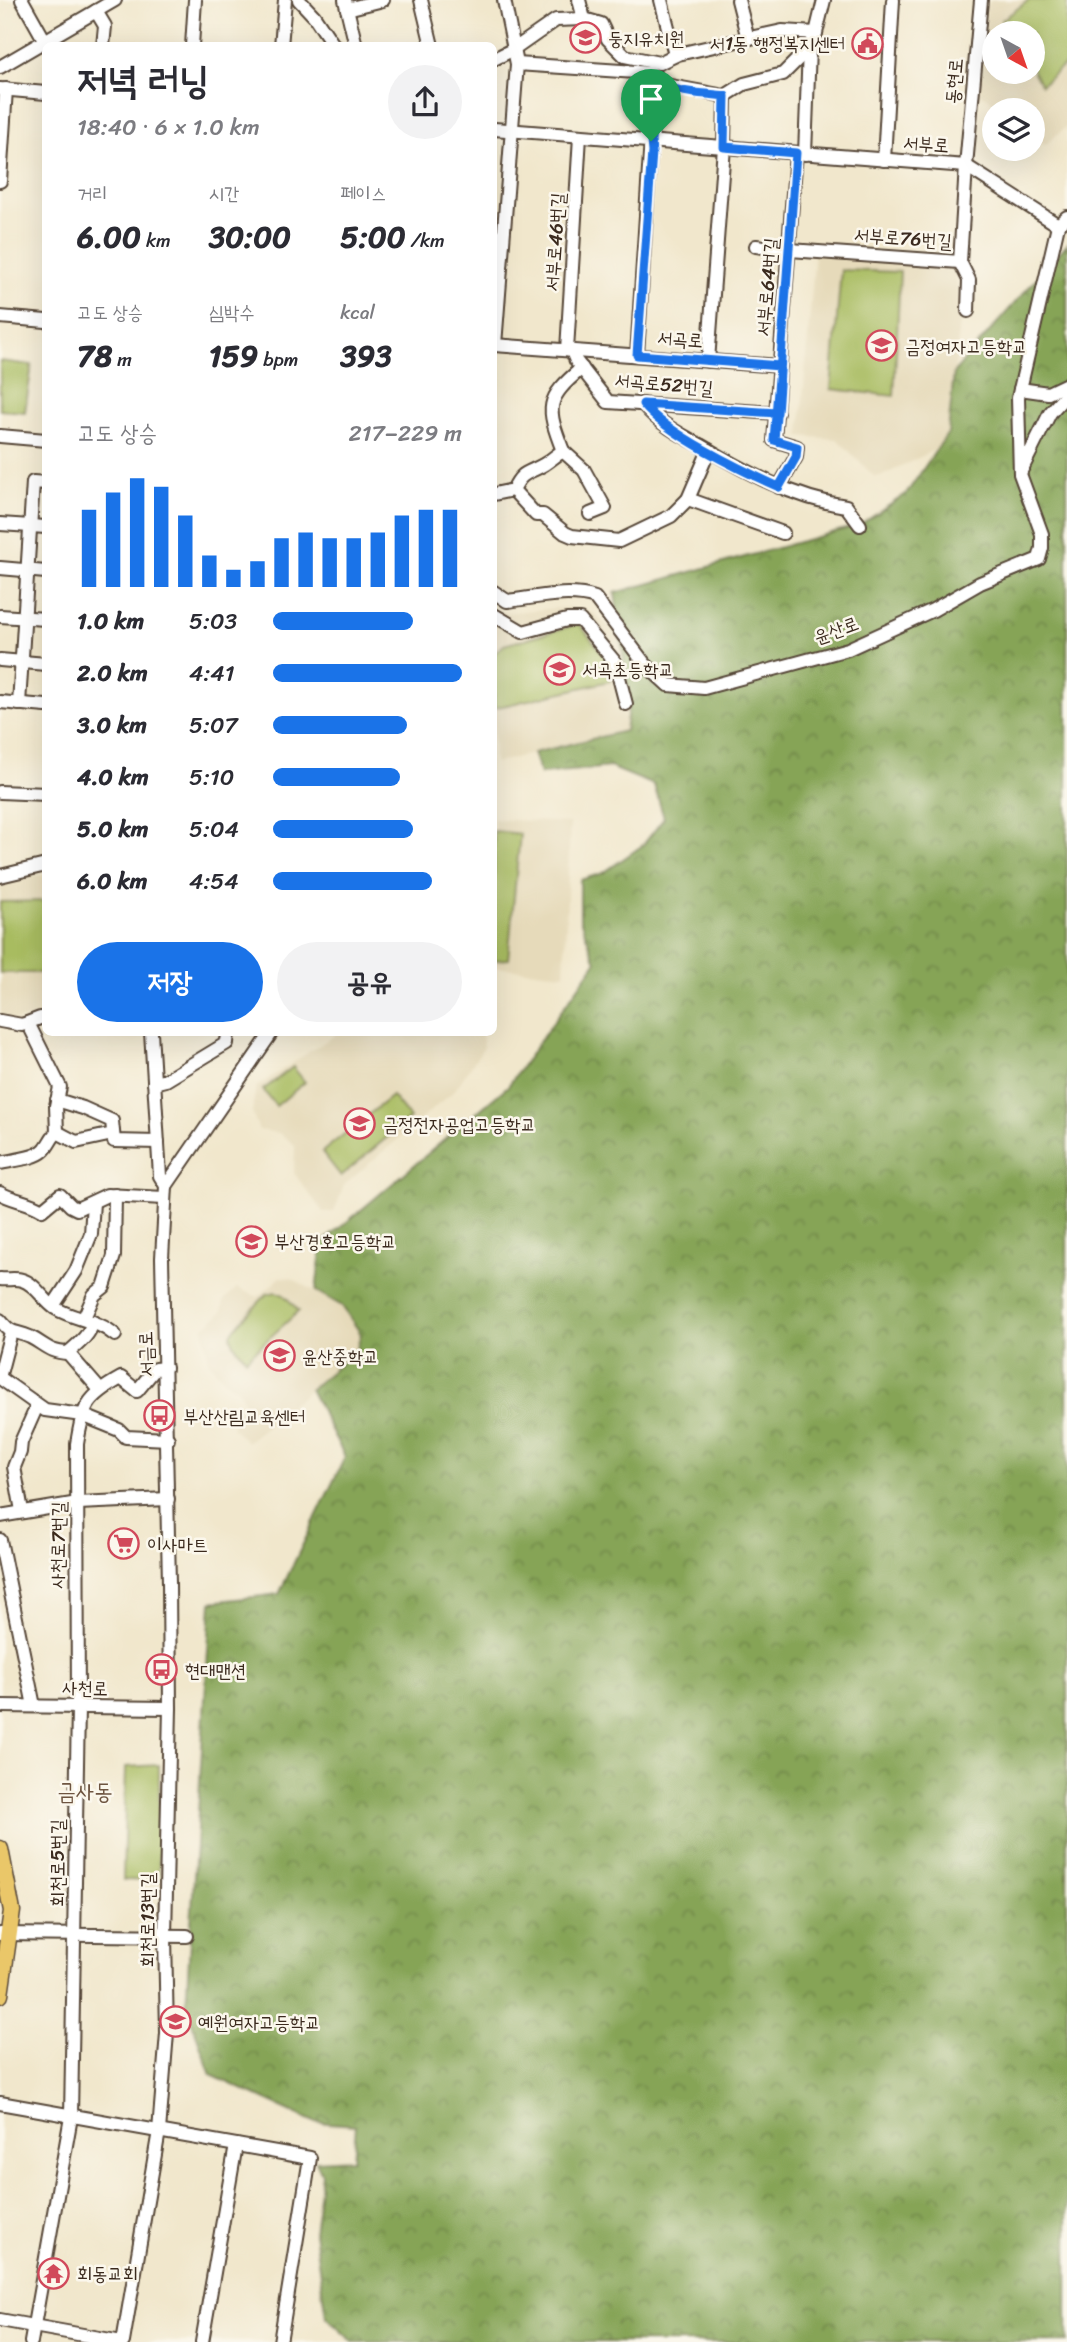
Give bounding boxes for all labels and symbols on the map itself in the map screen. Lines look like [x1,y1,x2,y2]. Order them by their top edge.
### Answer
school or university icon: 둥지유치원 [568,21,602,55]
north arrow [982,21,1045,84]
place label: 둥지유치원 [608,22,684,55]
public building icon: 서1동 행정복지센터 [851,26,885,60]
place label: 서1동 행정복지센터 [710,27,845,60]
street label: 동현로 [936,57,972,105]
pin [621,69,681,141]
street label: 서부로 [902,126,950,162]
street label: 서부로46번길 [535,191,575,293]
street label: 서부로76번길 [853,218,953,258]
street label: 서부로64번길 [746,236,788,338]
street label: 서곡로 [656,321,704,357]
school or university icon: 금정여자고등학교 [865,329,899,363]
place label: 금정여자고등학교 [905,330,1027,363]
street label: 서곡로52번길 [613,363,715,405]
street label: 윤산로 [809,607,863,653]
school or university icon: 서곡초등학교 [542,652,576,686]
place label: 서곡초등학교 [582,653,674,686]
school or university icon: 금정전자공업고등학교 [343,1107,377,1141]
place label: 금정전자공업고등학교 [383,1108,536,1141]
school or university icon: 부산경호고등학교 [234,1224,268,1258]
place label: 부산경호고등학교 [274,1225,396,1258]
street label: 서금로 [129,1331,163,1377]
school or university icon: 윤산중학교 [262,1339,296,1373]
place label: 윤산중학교 [302,1340,378,1373]
bus stop icon: 부산산림교육센터 [143,1399,177,1433]
place label: 부산산림교육센터 [183,1400,305,1433]
street label: 사천로7번길 [41,1501,75,1589]
supermarket icon: 이사마트 [107,1527,141,1561]
place label: 이사마트 [147,1528,208,1561]
bus stop icon: 현대맨션 [145,1653,179,1687]
place label: 현대맨션 [185,1654,246,1687]
street label: 사천로 [62,1671,108,1705]
district label: 금사동 [57,1771,113,1812]
street label: 회천로5번길 [41,1819,74,1907]
street label: 회천로13번길 [131,1872,164,1968]
school or university icon: 예원여자고등학교 [158,2005,192,2039]
place label: 예원여자고등학교 [198,2006,320,2039]
temple icon: 회동교회 [37,2256,71,2290]
place label: 회동교회 [77,2257,138,2290]

